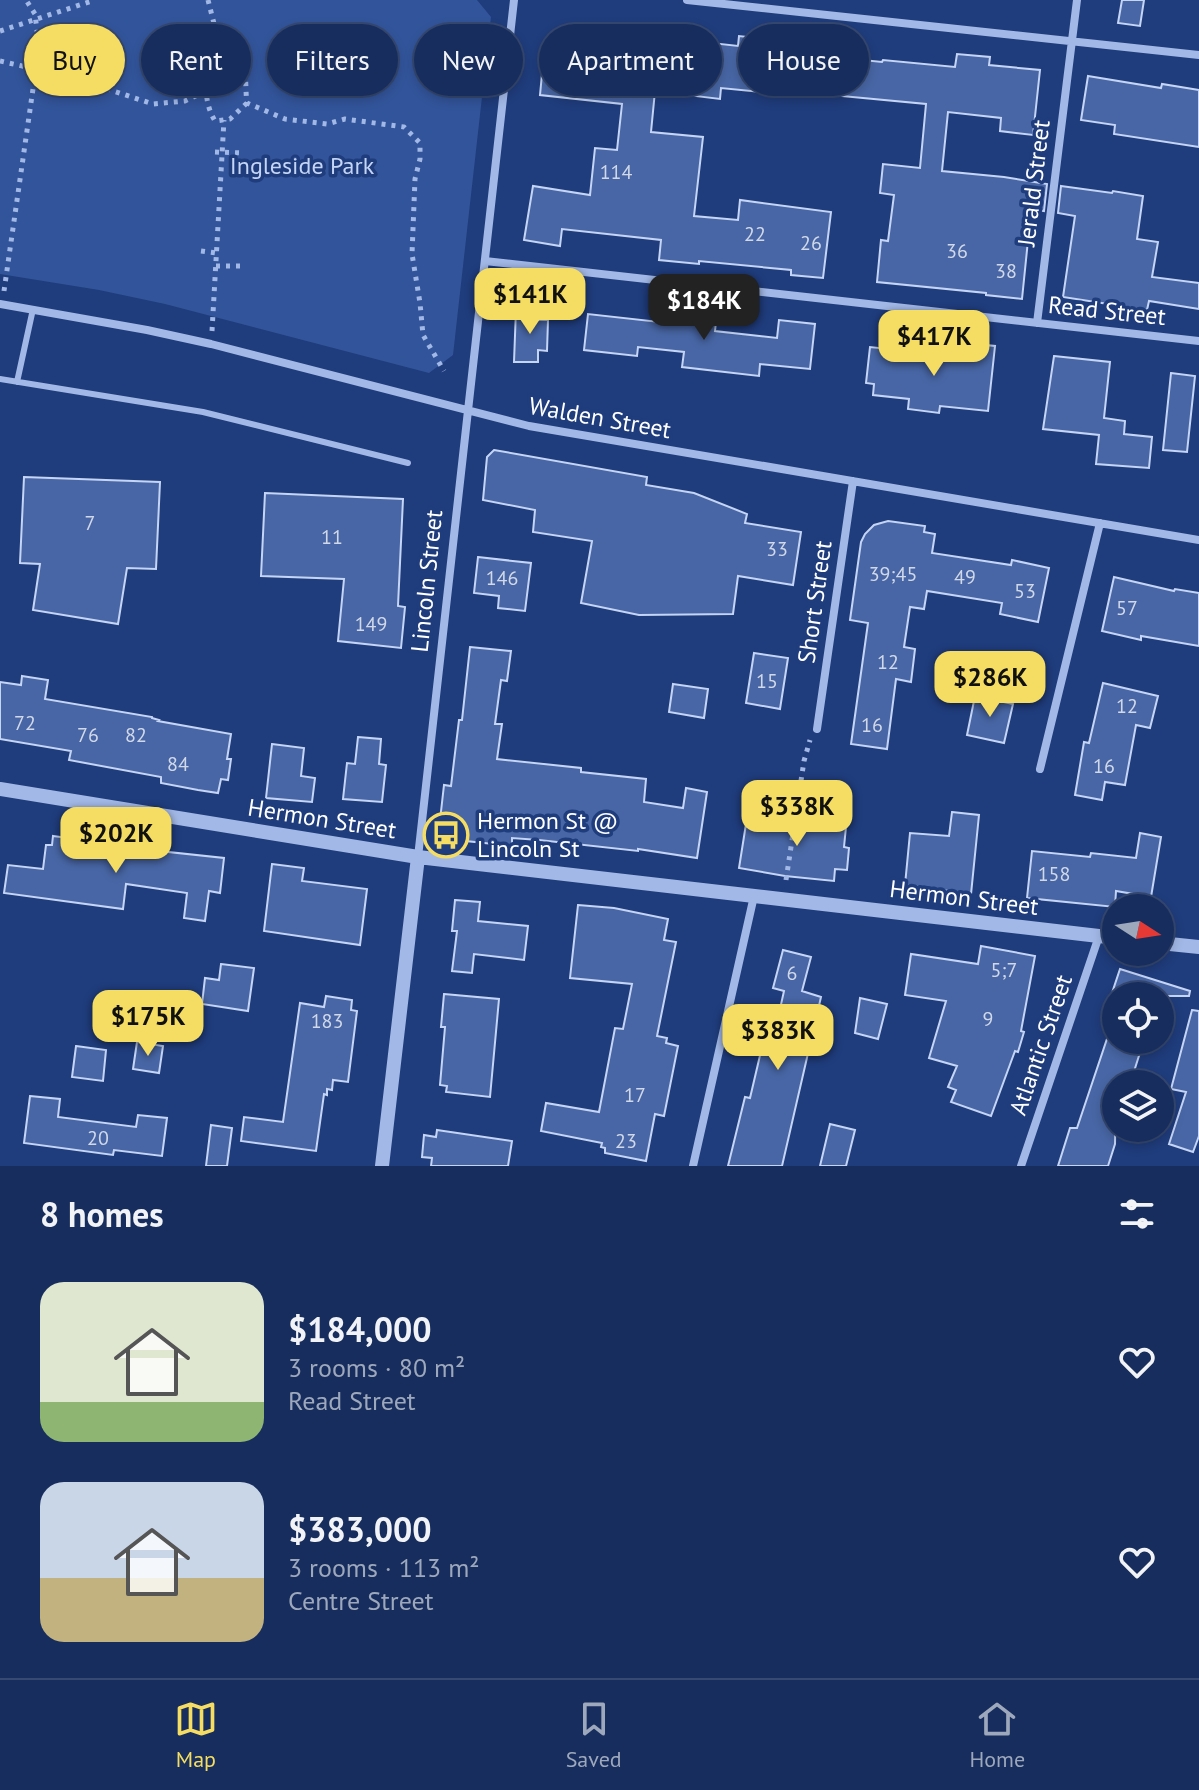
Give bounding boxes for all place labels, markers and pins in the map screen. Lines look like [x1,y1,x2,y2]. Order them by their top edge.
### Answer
pin: $141K [474,268,586,336]
pin: $184K [648,274,760,342]
pin: $417K [878,310,990,378]
pin: $286K [934,651,1046,719]
pin: $338K [741,780,853,848]
place label: Hermon St @ Lincoln St [477,805,618,864]
pin: $202K [60,807,172,875]
bus stop icon: Hermon St @ Lincoln St [422,811,470,859]
pin: $175K [92,990,204,1058]
pin: $383K [722,1004,834,1072]

